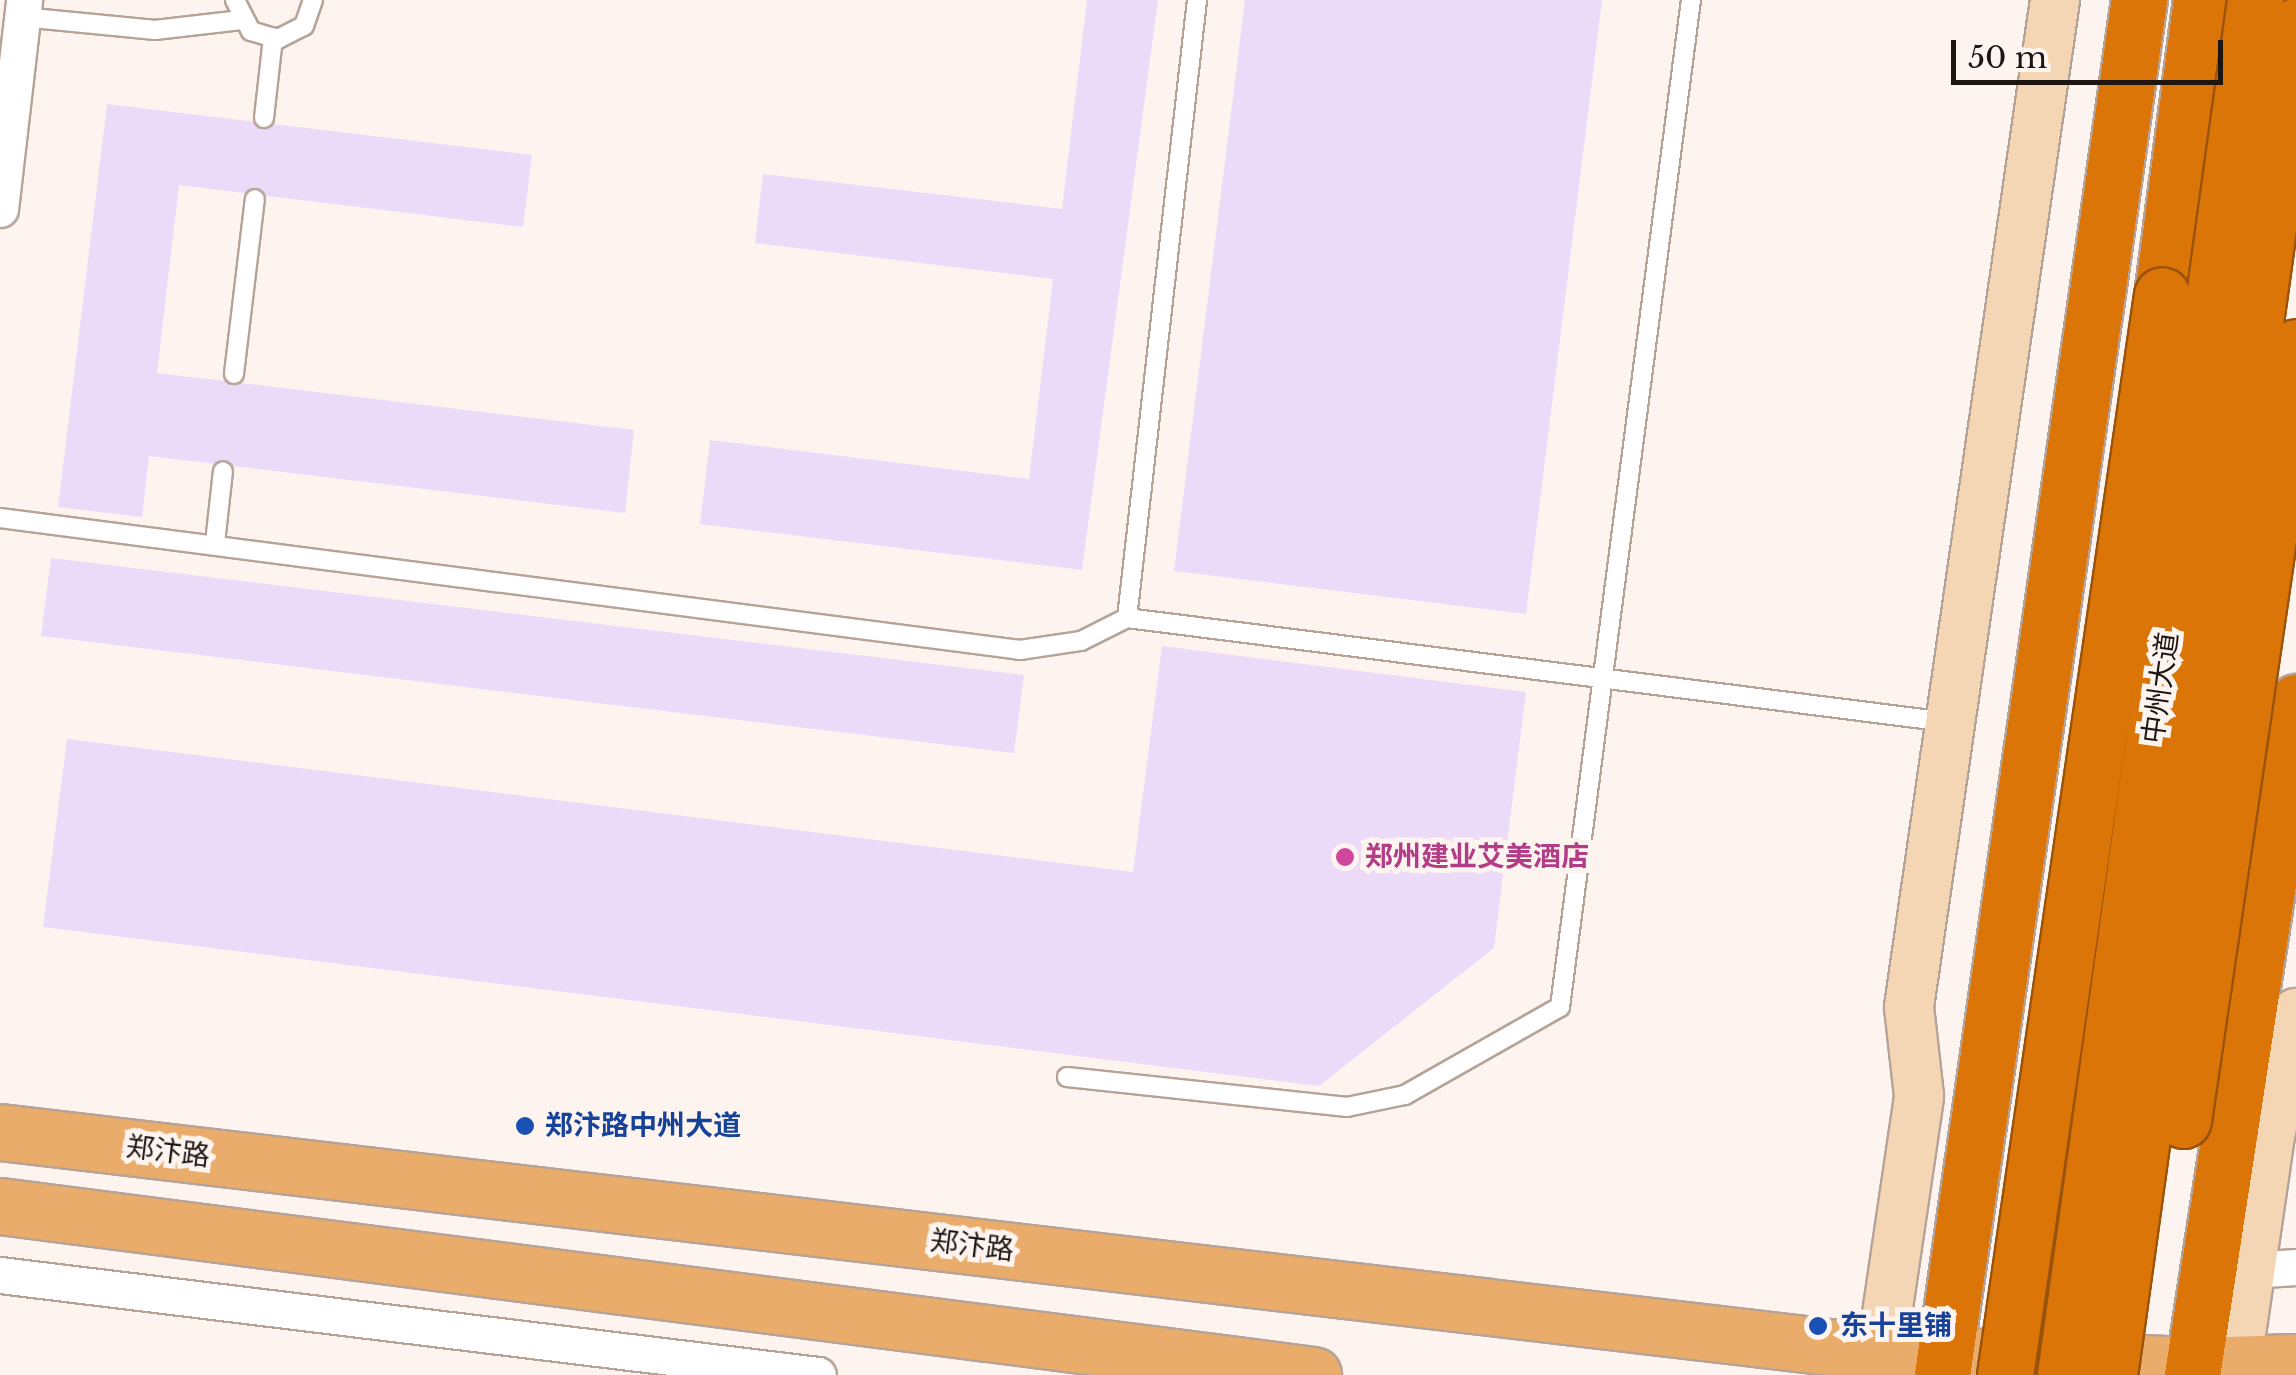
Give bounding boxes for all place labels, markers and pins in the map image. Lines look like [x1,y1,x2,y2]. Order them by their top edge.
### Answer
place label: 郑州建业艾美酒店 [1365,840,1589,874]
marker: 郑州建业艾美酒店 [1334,846,1356,868]
place label: 郑汴路中州大道 [545,1109,741,1143]
marker: 郑汴路中州大道 [514,1115,536,1137]
place label: 东十里铺 [1840,1309,1952,1343]
marker: 东十里铺 [1805,1313,1831,1339]

